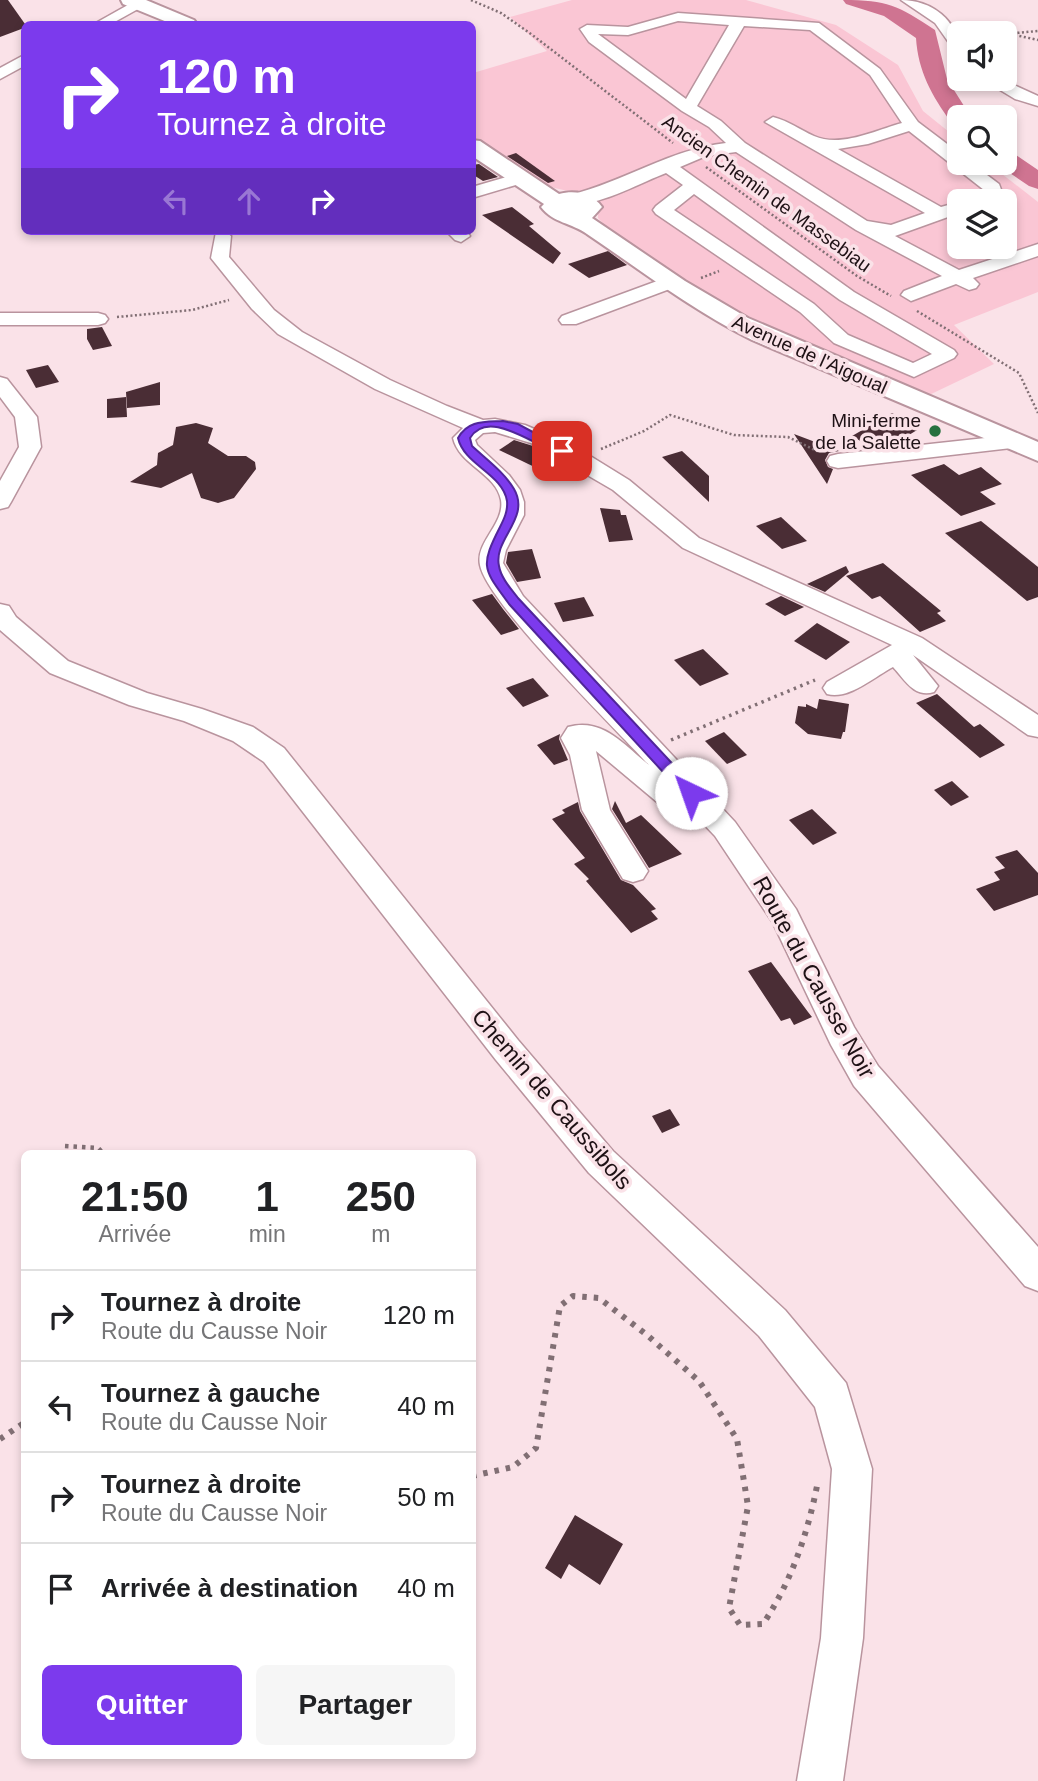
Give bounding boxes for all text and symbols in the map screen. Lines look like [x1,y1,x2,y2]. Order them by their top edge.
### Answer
map controls [947,21,1017,259]
button: sound [947,21,1017,91]
icon: right [42,49,133,140]
text: 120 m [157,49,296,103]
button: search [947,105,1017,175]
text: Tournez à droite [157,106,386,142]
street label: Ancien Chemin de Massebiau [658,111,875,276]
icon: left [157,182,195,220]
icon: ahead [230,182,268,220]
icon: right [303,182,341,220]
button: layers [947,189,1017,259]
street label: Avenue de l'Aigoual [729,311,890,398]
place label: Mini-ferme de la Salette [815,410,921,453]
pin [532,421,592,481]
marker: Mini-ferme de la Salette [927,423,943,439]
icon: arrive [543,432,581,470]
position arrow [654,756,728,830]
street label: Route du Causse Noir [748,872,880,1083]
street label: Chemin de Caussibols [467,1004,637,1194]
text: 21:50 [81,1173,189,1220]
text: 1 [255,1173,279,1220]
text: 250 [346,1173,416,1220]
text: Arrivée [98,1221,171,1247]
text: min [249,1221,286,1247]
text: m [371,1221,390,1247]
text: Tournez à droite [101,1287,301,1317]
icon: right [42,1297,80,1335]
text: 120 m [383,1300,455,1330]
text: Route du Causse Noir [101,1318,327,1344]
text: Tournez à gauche [101,1378,320,1408]
icon: left [42,1388,80,1426]
text: 40 m [397,1391,455,1421]
text: Route du Causse Noir [101,1409,327,1435]
text: Tournez à droite [101,1469,301,1499]
icon: right [42,1479,80,1517]
text: 50 m [397,1482,455,1512]
text: Route du Causse Noir [101,1500,327,1526]
icon: arrive [42,1570,80,1608]
text: Arrivée à destination [101,1573,358,1603]
text: 40 m [397,1573,455,1603]
button: Quitter [42,1665,242,1745]
button: Partager [256,1665,455,1745]

